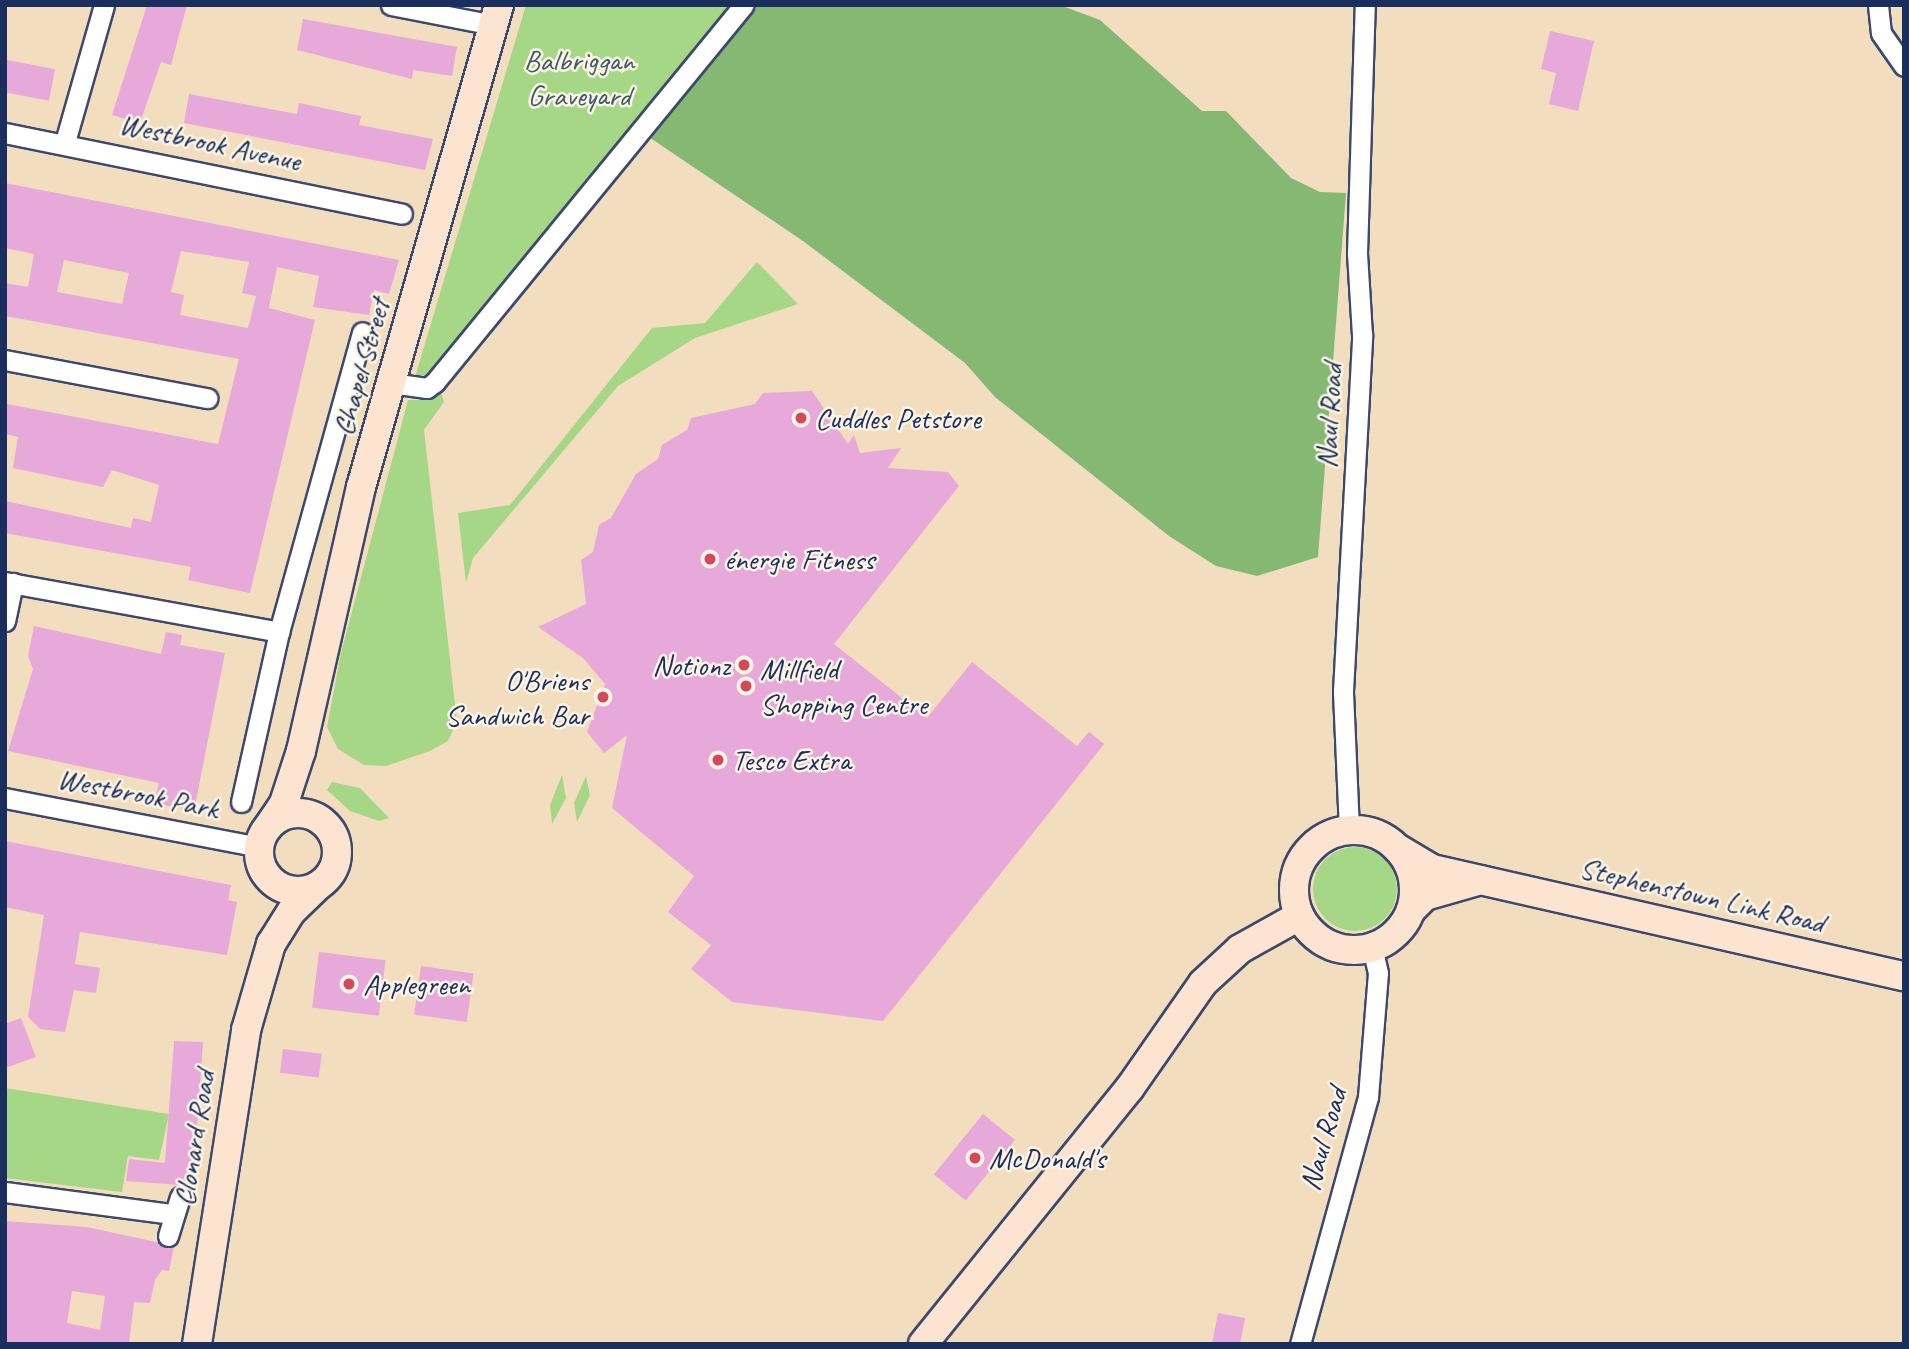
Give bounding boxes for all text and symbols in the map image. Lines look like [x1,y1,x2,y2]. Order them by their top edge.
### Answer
park label: Balbriggan Graveyard [524,42,634,112]
street label: Westbrook Avenue [116,105,304,179]
street label: Chapel Street [324,295,398,439]
street label: Naul Road [1308,363,1350,469]
place label: Cuddles Petstore [815,400,980,436]
marker: Cuddles Petstore [793,410,809,426]
place label: énergie Fitness [724,541,874,577]
marker: énergie Fitness [702,551,718,567]
place label: Notionz [652,647,730,683]
place label: Millfield Shopping Centre [760,651,927,722]
marker: Notionz [736,657,752,673]
place label: O'Briens Sandwich Bar [444,662,589,732]
marker: Millfield Shopping Centre [738,678,754,694]
marker: O'Briens Sandwich Bar [595,689,611,705]
place label: Tesco Extra [732,742,852,778]
marker: Tesco Extra [710,752,726,768]
street label: Westbrook Park [55,760,221,826]
street label: Stephenstown Link Road [1576,849,1828,941]
place label: Applegreen [363,966,470,1002]
marker: Applegreen [341,976,357,992]
street label: Clonard Road [166,1068,222,1208]
street label: Naul Road [1291,1084,1355,1194]
place label: McDonald's [989,1140,1105,1176]
marker: McDonald's [967,1150,983,1166]

